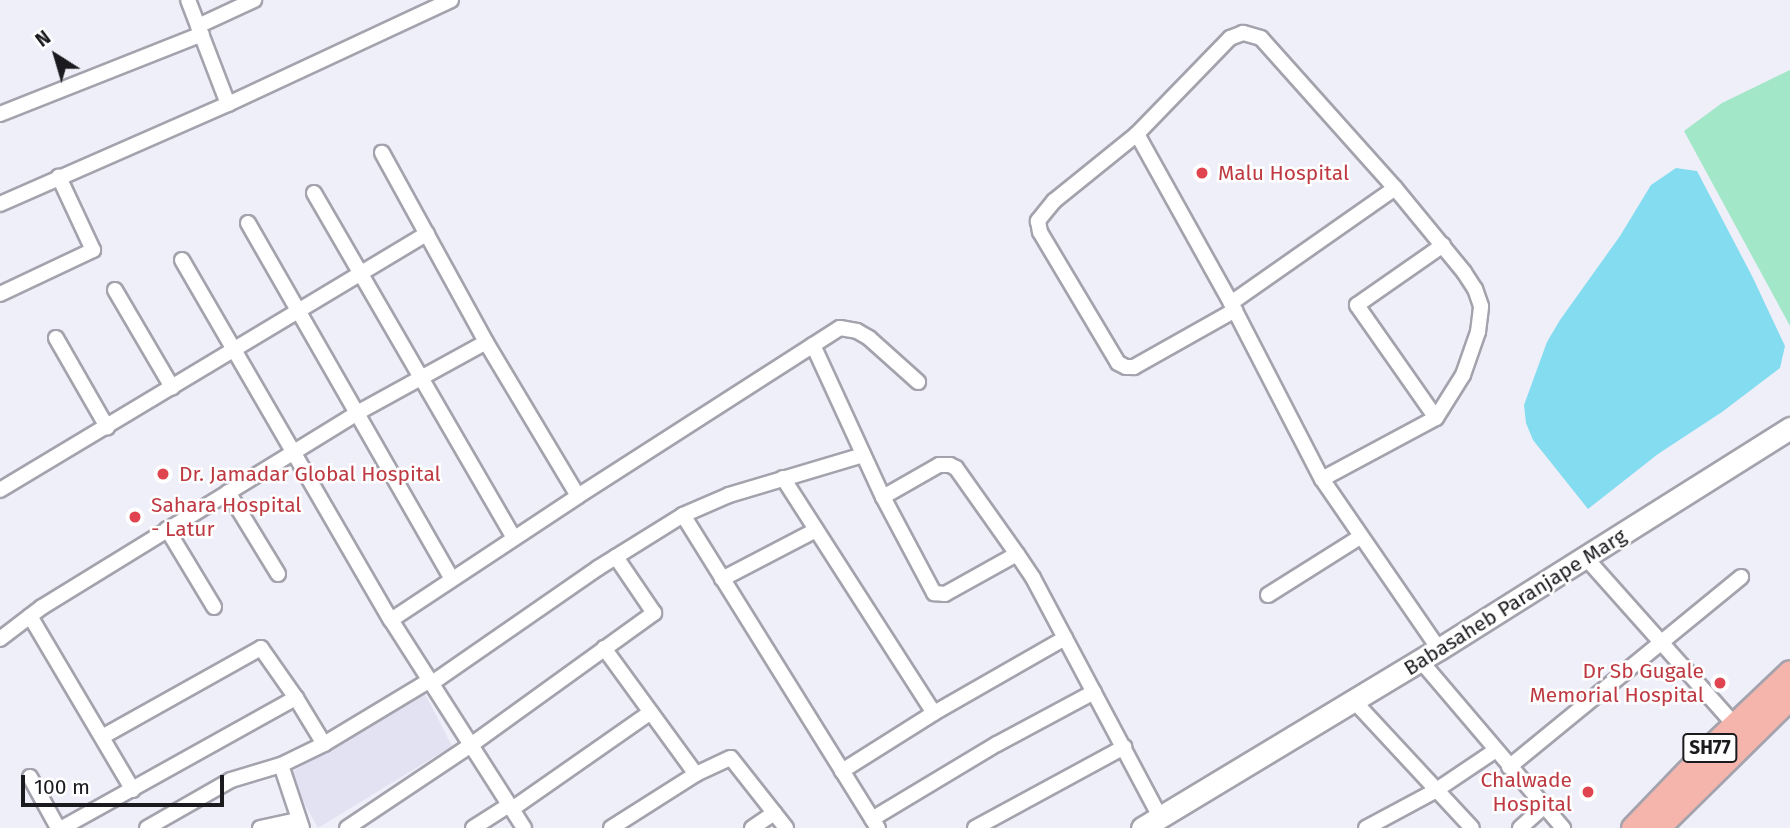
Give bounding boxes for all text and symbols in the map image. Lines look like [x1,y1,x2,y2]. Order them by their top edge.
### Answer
north arrow [21,21,91,91]
text: N [31,26,55,52]
place label: Malu Hospital [1218,160,1349,186]
marker: Malu Hospital [1192,163,1212,183]
place label: Dr. Jamadar Global Hospital [179,461,441,487]
marker: Dr. Jamadar Global Hospital [153,464,173,484]
place label: Sahara Hospital - Latur [151,492,302,542]
marker: Sahara Hospital - Latur [125,507,145,527]
street label: Babasaheb Paranjape Marg [1399,523,1631,681]
place label: Dr Sb Gugale Memorial Hospital [1529,658,1704,708]
marker: Dr Sb Gugale Memorial Hospital [1710,673,1730,693]
road number: SH77 [1682,733,1738,764]
scale bar [24,762,228,806]
place label: Chalwade Hospital [1481,767,1572,817]
text: 100 m [34,774,90,800]
marker: Chalwade Hospital [1578,782,1598,802]

